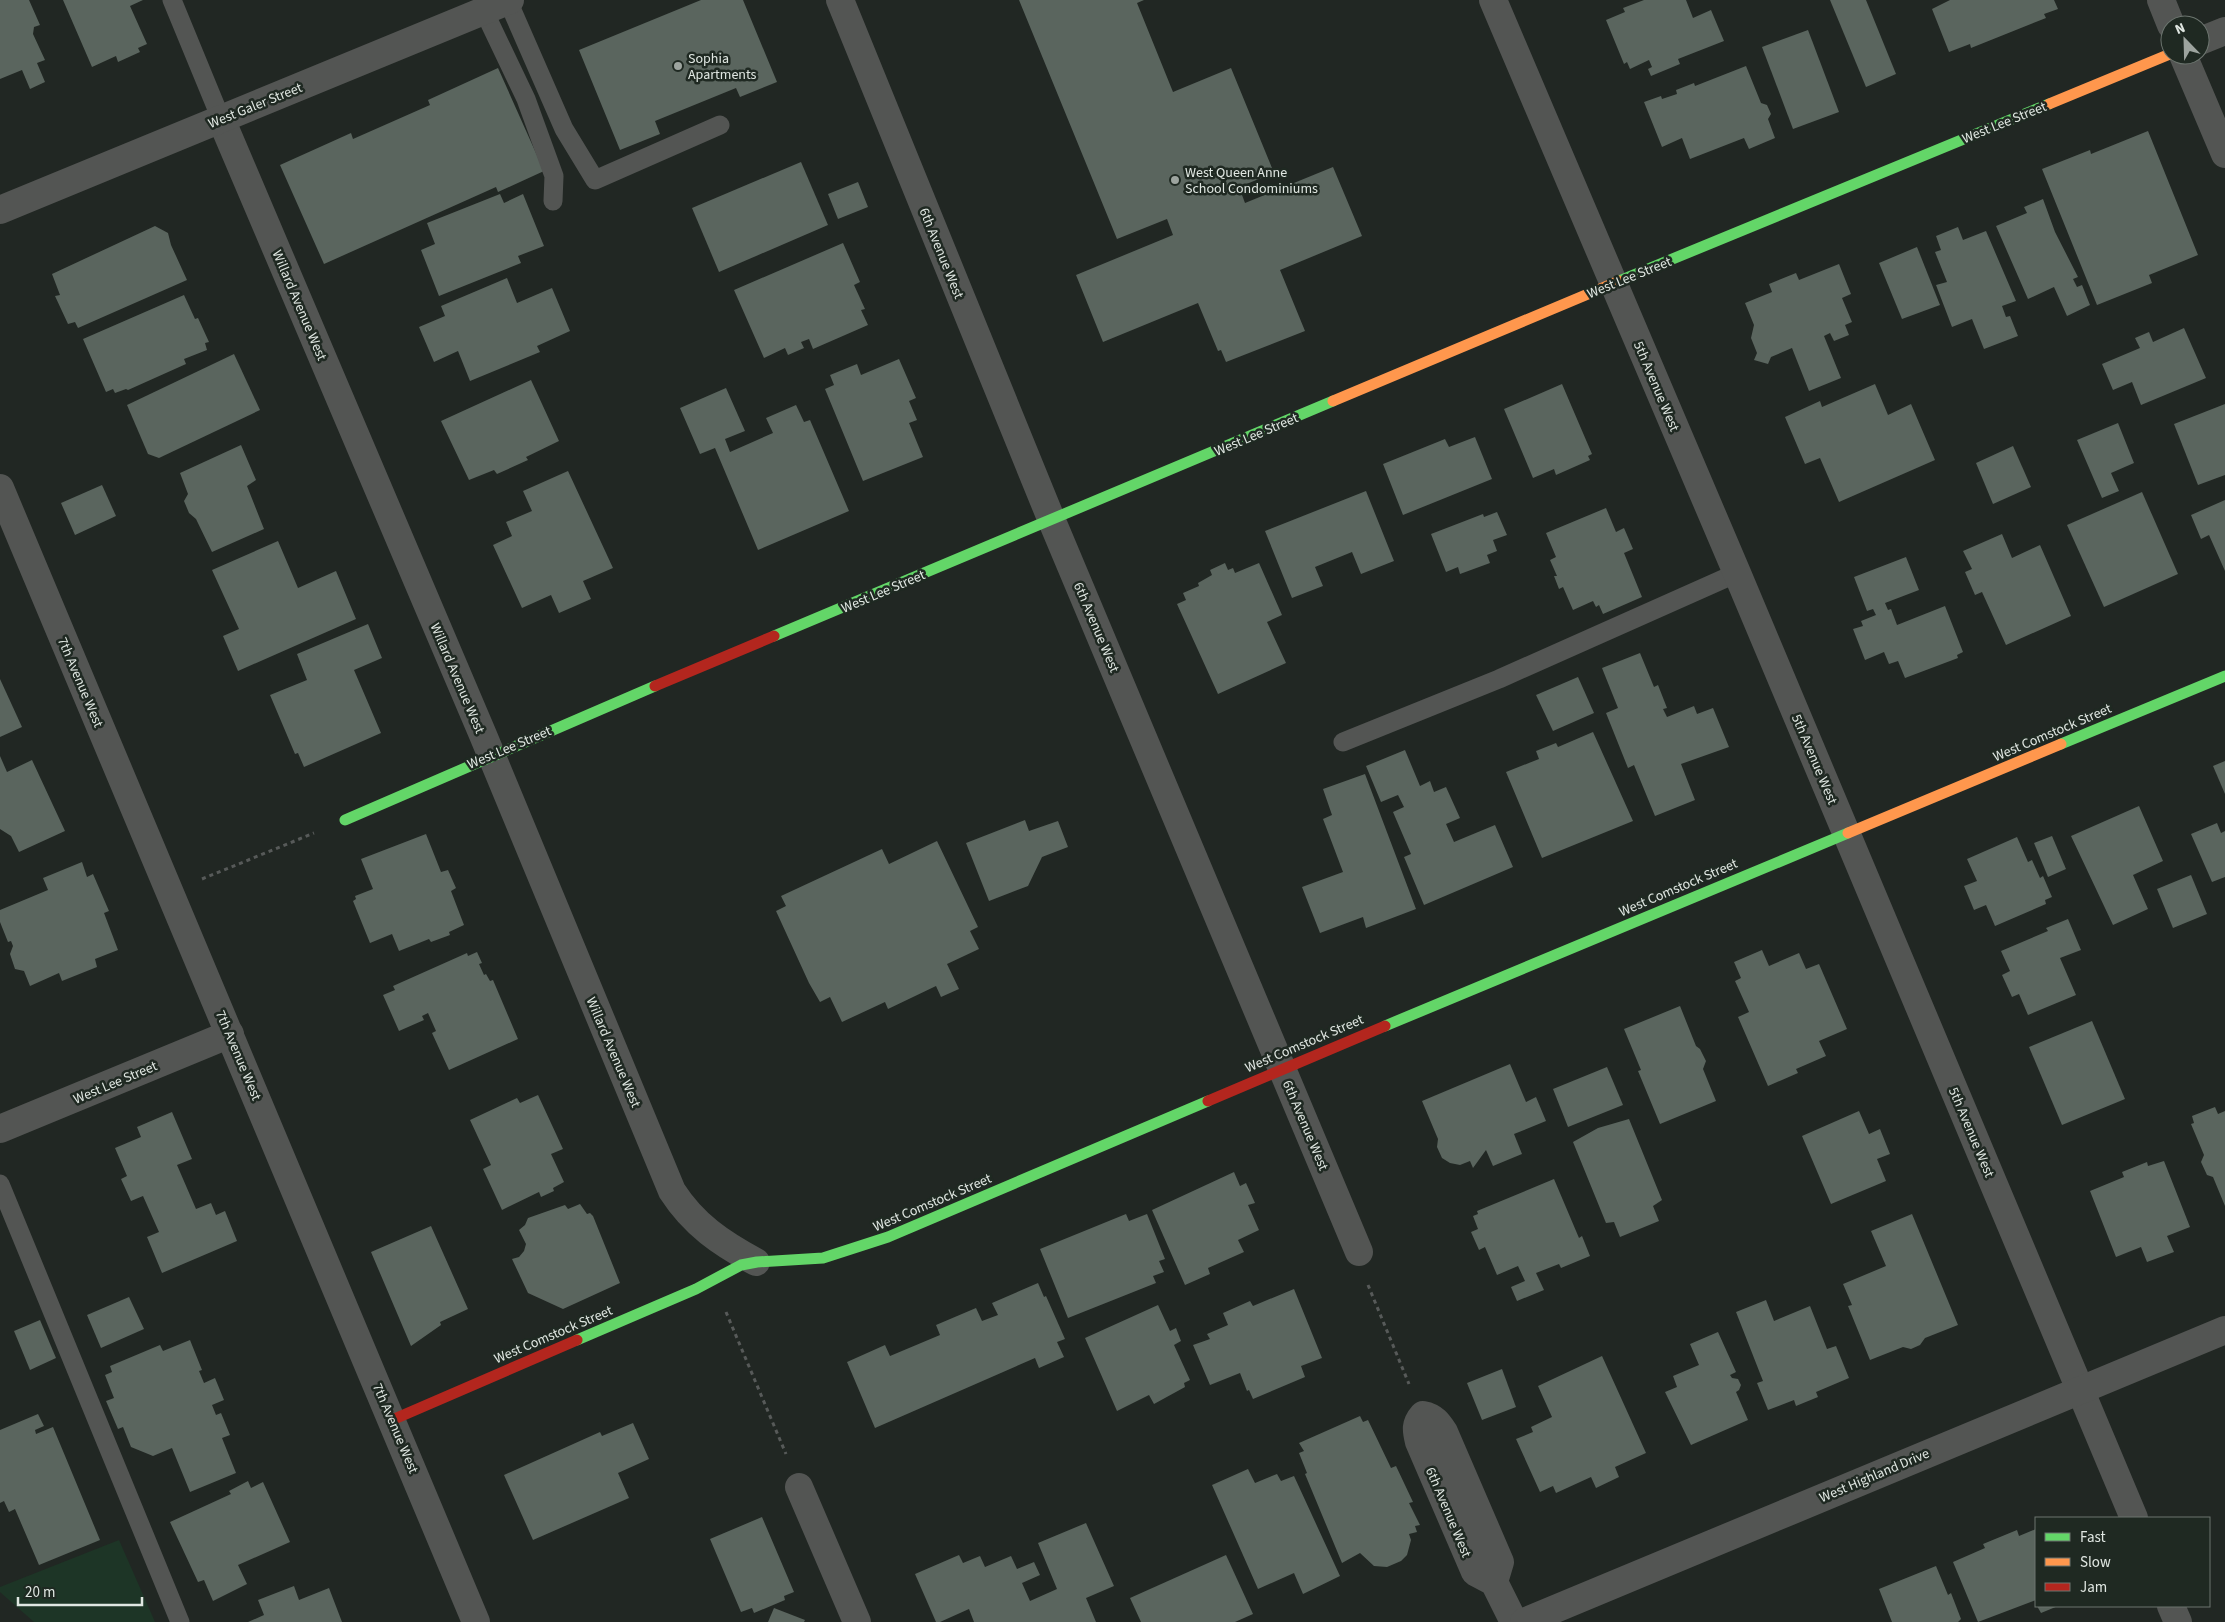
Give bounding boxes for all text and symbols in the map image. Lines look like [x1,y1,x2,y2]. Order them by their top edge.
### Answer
north arrow [2160,15,2210,65]
text: N [2172,18,2189,40]
place label: Sophia Apartments [688,49,757,85]
marker: Sophia Apartments [672,60,684,72]
street label: West Galer Street [205,78,306,134]
street label: West Lee Street [1959,97,2050,149]
place label: West Queen Anne School Condominiums [1185,163,1318,199]
marker: West Queen Anne School Condominiums [1169,174,1181,186]
street label: 6th Avenue West [914,205,968,302]
street label: Willard Avenue West [267,247,331,364]
street label: West Lee Street [1584,252,1675,304]
street label: 5th Avenue West [1628,338,1684,435]
street label: West Lee Street [1211,408,1302,462]
street label: West Lee Street [838,565,929,619]
street label: 6th Avenue West [1068,579,1124,676]
street label: Willard Avenue West [425,620,489,737]
street label: 7th Avenue West [52,634,108,731]
street label: West Comstock Street [1990,699,2115,767]
street label: 5th Avenue West [1786,711,1842,808]
street label: West Lee Street [464,721,555,775]
street label: West Comstock Street [1616,854,1741,922]
street label: Willard Avenue West [581,994,645,1111]
street label: 7th Avenue West [210,1007,266,1104]
street label: West Comstock Street [1242,1010,1367,1078]
street label: West Lee Street [70,1056,161,1110]
street label: 6th Avenue West [1277,1077,1333,1174]
street label: 5th Avenue West [1943,1084,1999,1181]
street label: West Comstock Street [870,1169,995,1237]
street label: West Comstock Street [491,1301,616,1369]
street label: 7th Avenue West [367,1380,423,1477]
street label: West Highland Drive [1816,1444,1932,1508]
street label: 6th Avenue West [1420,1464,1476,1561]
legend [2035,1517,2210,1607]
text: Fast [2080,1527,2106,1548]
text: Slow [2080,1552,2111,1573]
scale bar [18,1574,141,1606]
text: Jam [2080,1577,2107,1598]
text: 20 m [25,1582,55,1603]

